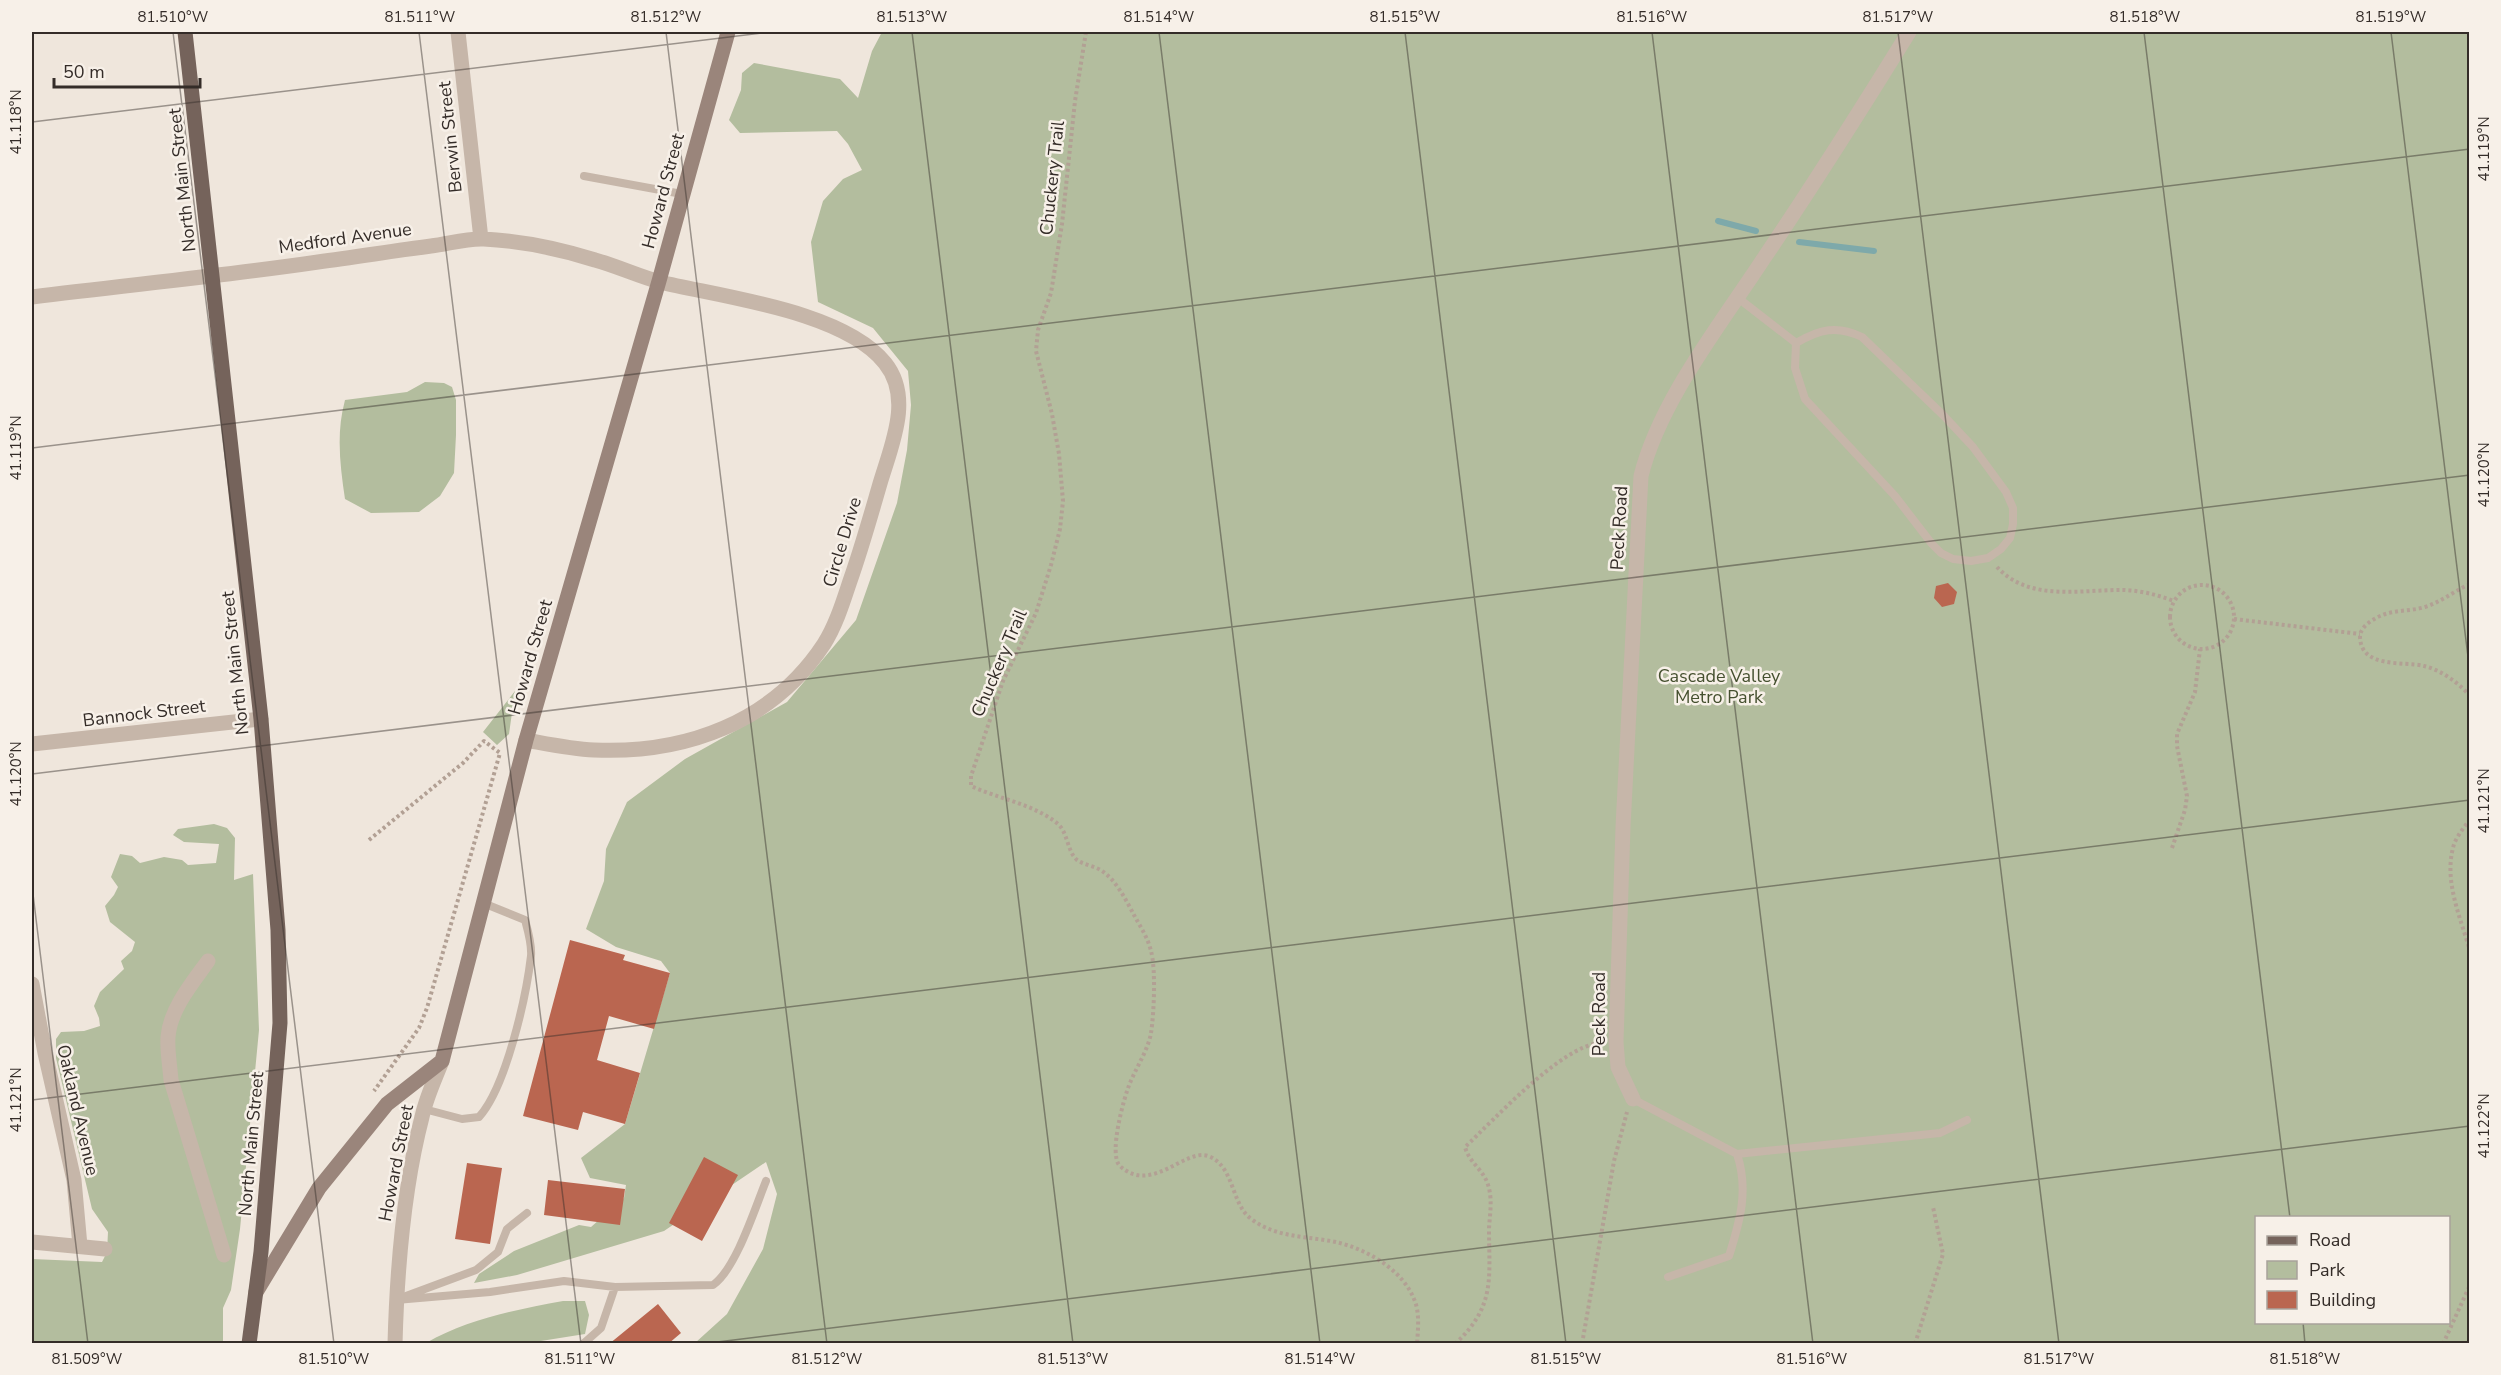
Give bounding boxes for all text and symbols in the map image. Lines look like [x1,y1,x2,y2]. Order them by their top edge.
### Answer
text: 81.510°W [138,7,209,27]
text: 81.511°W [385,7,456,27]
text: 81.512°W [631,7,702,27]
text: 81.513°W [877,7,948,27]
text: 81.514°W [1124,7,1195,27]
text: 81.515°W [1370,7,1441,27]
text: 81.516°W [1617,7,1688,27]
text: 81.517°W [1863,7,1934,27]
text: 81.518°W [2110,7,2181,27]
text: 81.519°W [2356,7,2427,27]
scale bar [54,51,200,89]
text: 50 m [63,60,105,84]
street label: Berwin Street [432,79,468,194]
text: 41.118°N [6,89,26,155]
street label: North Main Street [162,106,201,253]
text: 41.119°N [2474,116,2494,182]
street label: Chuckery Trail [1034,119,1070,236]
street label: Howard Street [636,130,690,251]
street label: Medford Avenue [277,217,413,259]
text: 41.119°N [6,415,26,481]
text: 41.120°N [2474,442,2494,508]
street label: Peck Road [1605,485,1633,571]
street label: Circle Drive [817,494,867,590]
street label: North Main Street [215,589,254,736]
street label: Howard Street [502,596,558,717]
street label: Chuckery Trail [966,605,1033,721]
park label: Cascade Valley Metro Park [1658,664,1781,709]
street label: Bannock Street [81,693,207,732]
text: 41.120°N [6,741,26,807]
text: 41.121°N [2474,768,2494,834]
street label: Peck Road [1587,972,1611,1056]
street label: Oakland Avenue [51,1042,105,1178]
text: 41.121°N [6,1067,26,1133]
street label: North Main Street [233,1070,269,1217]
text: 41.122°N [2474,1093,2494,1159]
street label: Howard Street [373,1102,419,1224]
legend [2255,1216,2450,1324]
text: Road [2309,1228,2351,1252]
text: Park [2309,1258,2346,1282]
text: Building [2309,1288,2376,1312]
text: 81.509°W [52,1349,123,1369]
text: 81.510°W [299,1349,370,1369]
text: 81.511°W [545,1349,616,1369]
text: 81.512°W [792,1349,863,1369]
text: 81.513°W [1038,1349,1109,1369]
text: 81.514°W [1285,1349,1356,1369]
text: 81.515°W [1531,1349,1602,1369]
text: 81.516°W [1777,1349,1848,1369]
text: 81.517°W [2024,1349,2095,1369]
text: 81.518°W [2270,1349,2341,1369]

